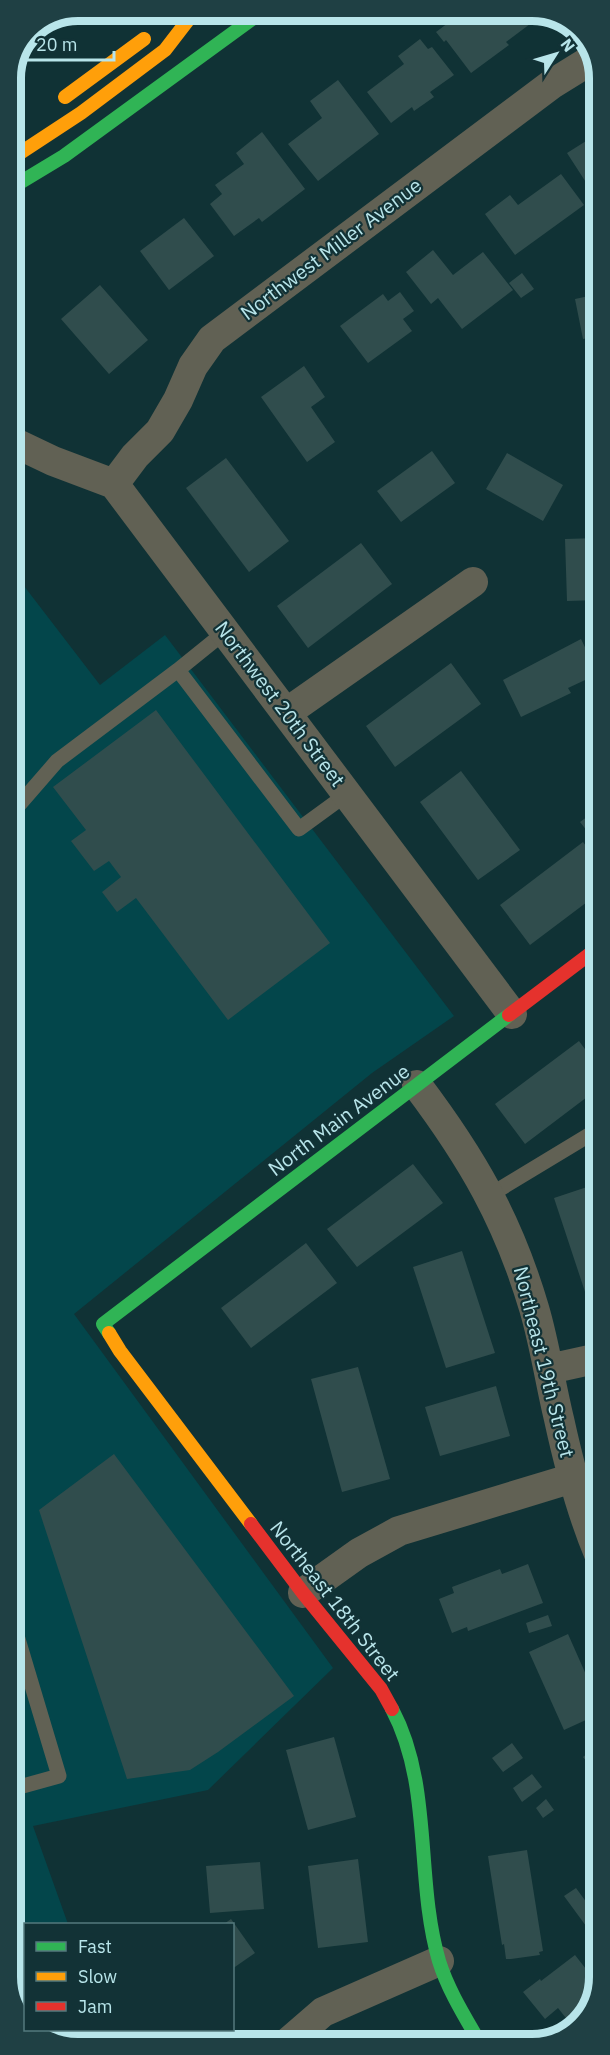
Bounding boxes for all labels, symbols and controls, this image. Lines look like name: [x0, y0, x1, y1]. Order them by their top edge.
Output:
scale bar: [27, 24, 114, 62]
north arrow: [526, 24, 586, 84]
text: 20 m: [36, 33, 78, 56]
text: N: [557, 34, 579, 56]
street label: Northwest Miller Avenue: [235, 171, 427, 326]
street label: Northwest 20th Street: [209, 615, 352, 792]
street label: North Main Avenue: [262, 1057, 415, 1182]
street label: Northeast 19th Street: [508, 1263, 581, 1460]
street label: Northeast 18th Street: [264, 1515, 406, 1686]
legend: [24, 1923, 234, 2031]
text: Fast: [78, 1935, 112, 1958]
text: Slow: [78, 1965, 117, 1988]
text: Jam: [78, 1995, 113, 2018]

